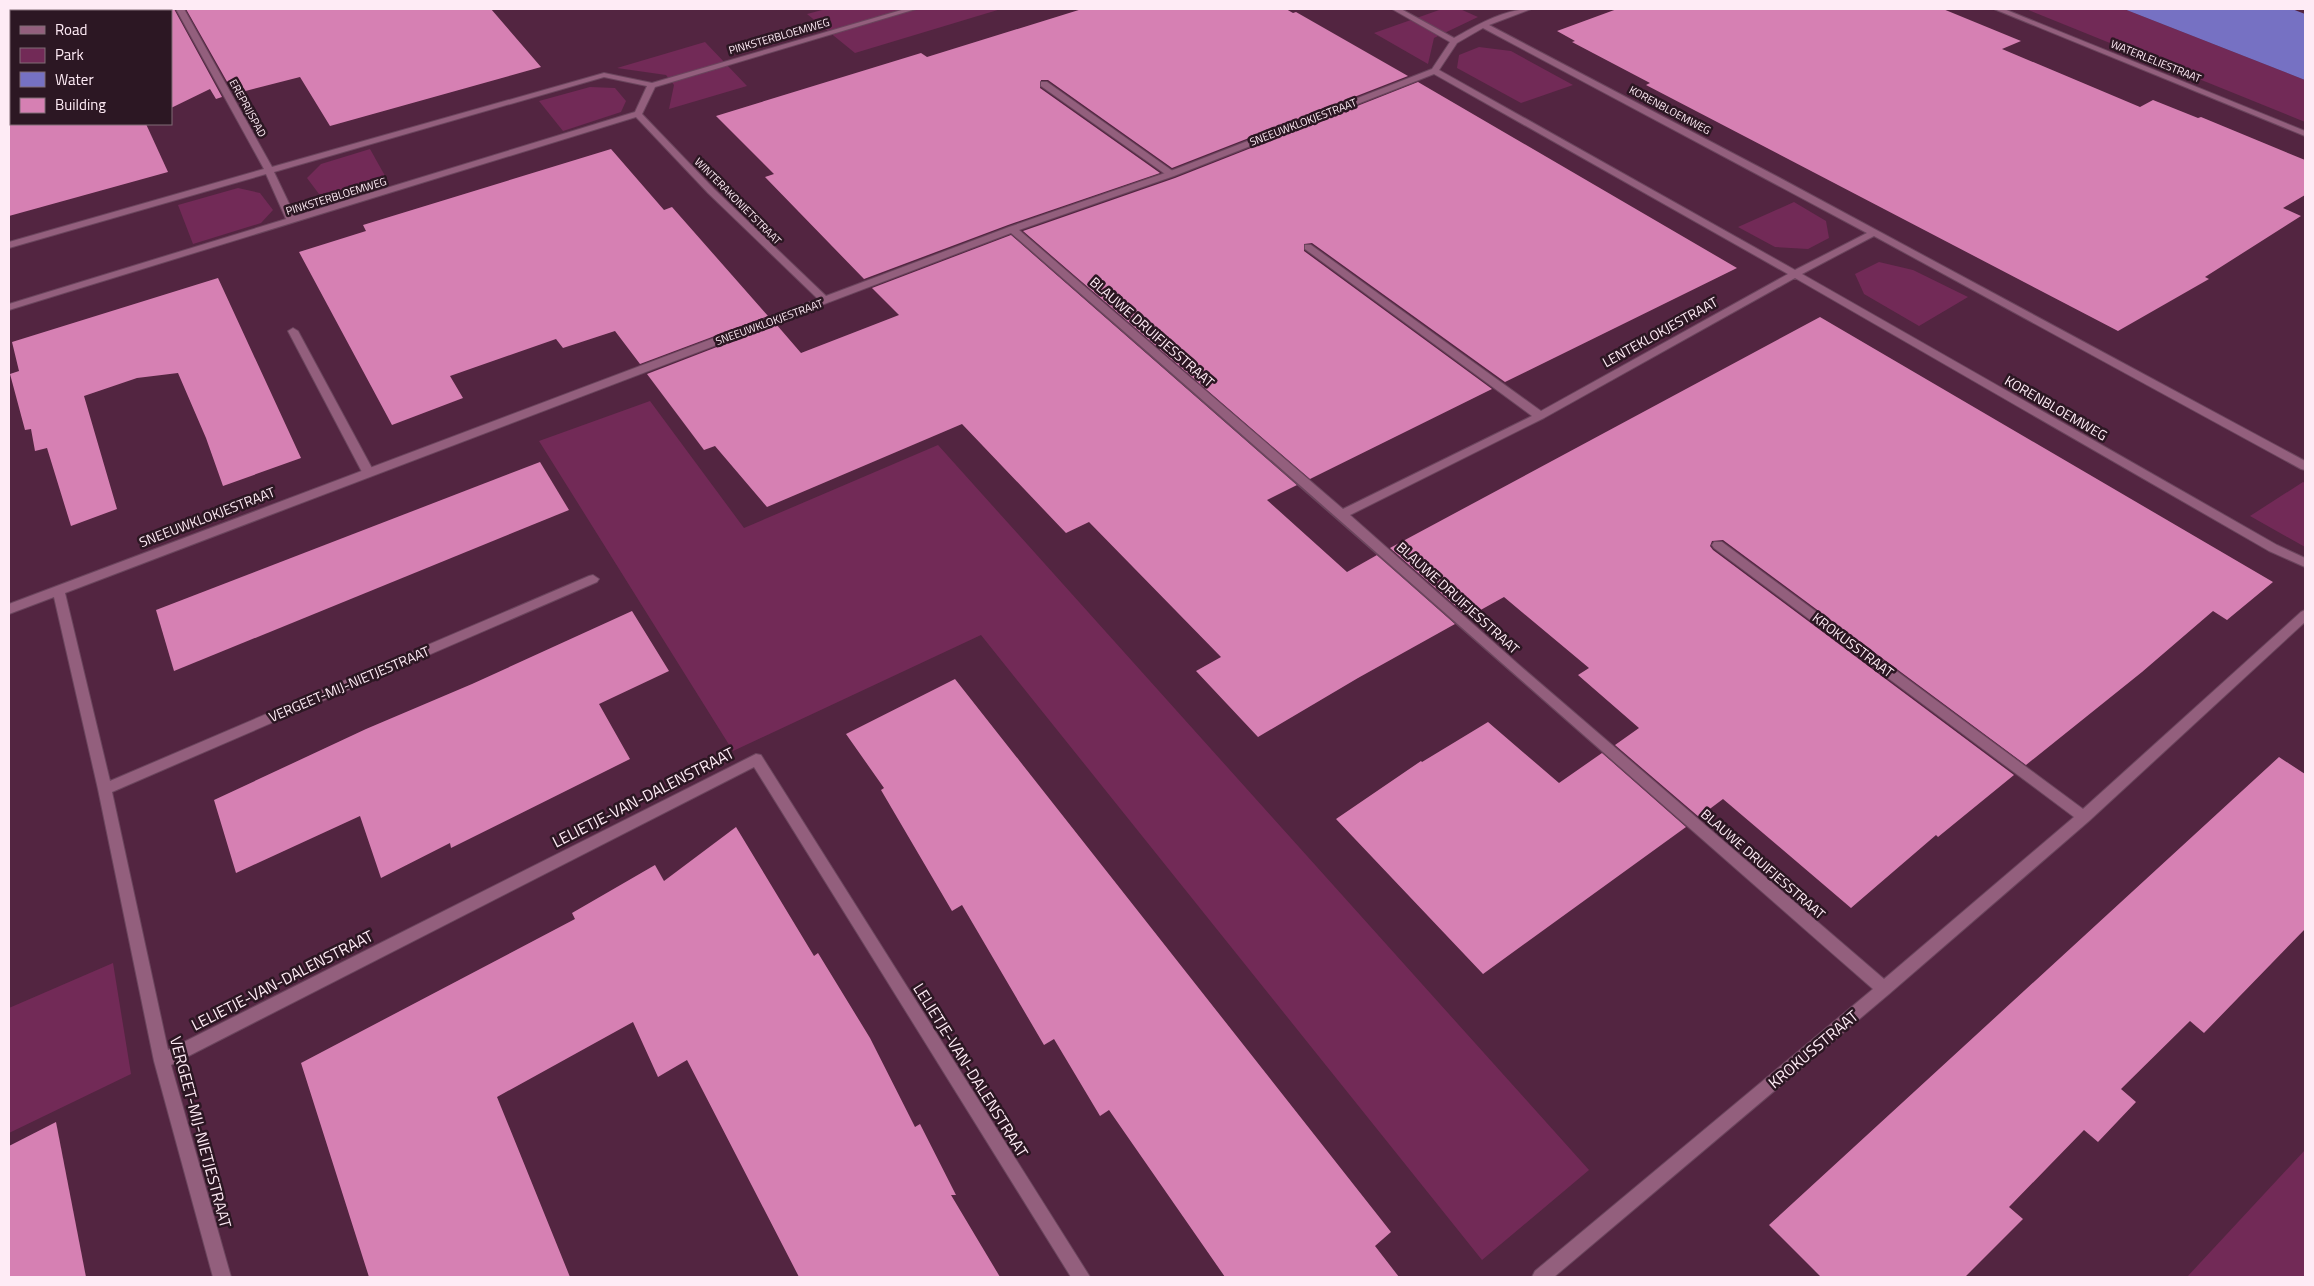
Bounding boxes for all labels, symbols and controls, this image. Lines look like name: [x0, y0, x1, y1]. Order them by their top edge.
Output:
legend: [10, 10, 172, 125]
street label: PINKSTERBLOEMWEG: [727, 14, 832, 58]
text: Road: [55, 18, 87, 41]
street label: WATERLELIESTRAAT: [2108, 36, 2204, 87]
text: Park: [55, 43, 84, 66]
text: Water: [55, 68, 94, 91]
street label: EREPRIJSPAD: [226, 76, 270, 140]
street label: KORENBLOEMWEG: [1626, 82, 1714, 138]
text: Building: [55, 93, 106, 116]
street label: SNEEUWKLOKJESTRAAT: [1247, 94, 1359, 150]
street label: WINTERAKONIETSTRAAT: [691, 154, 785, 248]
street label: PINKSTERBLOEMWEG: [284, 173, 388, 219]
street label: BLAUWE DRUIFJESSTRAAT: [1085, 271, 1220, 392]
street label: LENTEKLOKJESTRAAT: [1598, 291, 1722, 372]
street label: SNEEUWKLOKJESTRAAT: [713, 295, 825, 349]
street label: KORENBLOEMWEG: [2001, 370, 2111, 445]
street label: SNEEUWKLOKJESTRAAT: [136, 481, 278, 552]
street label: BLAUWE DRUIFJESSTRAAT: [1392, 537, 1525, 659]
street label: KROKUSSTRAAT: [1808, 607, 1899, 683]
street label: VERGEET-MIJ-NIETJESTRAAT: [265, 640, 433, 727]
street label: LELIETJE-VAN-DALENSTRAAT: [548, 740, 739, 853]
street label: BLAUWE DRUIFJESSTRAAT: [1696, 803, 1831, 924]
street label: LELIETJE-VAN-DALENSTRAAT: [187, 923, 378, 1036]
street label: LELIETJE-VAN-DALENSTRAAT: [907, 978, 1035, 1162]
street label: KROKUSSTRAAT: [1763, 1004, 1864, 1094]
street label: VERGEET-MIJ-NIETJESTRAAT: [164, 1033, 238, 1231]

